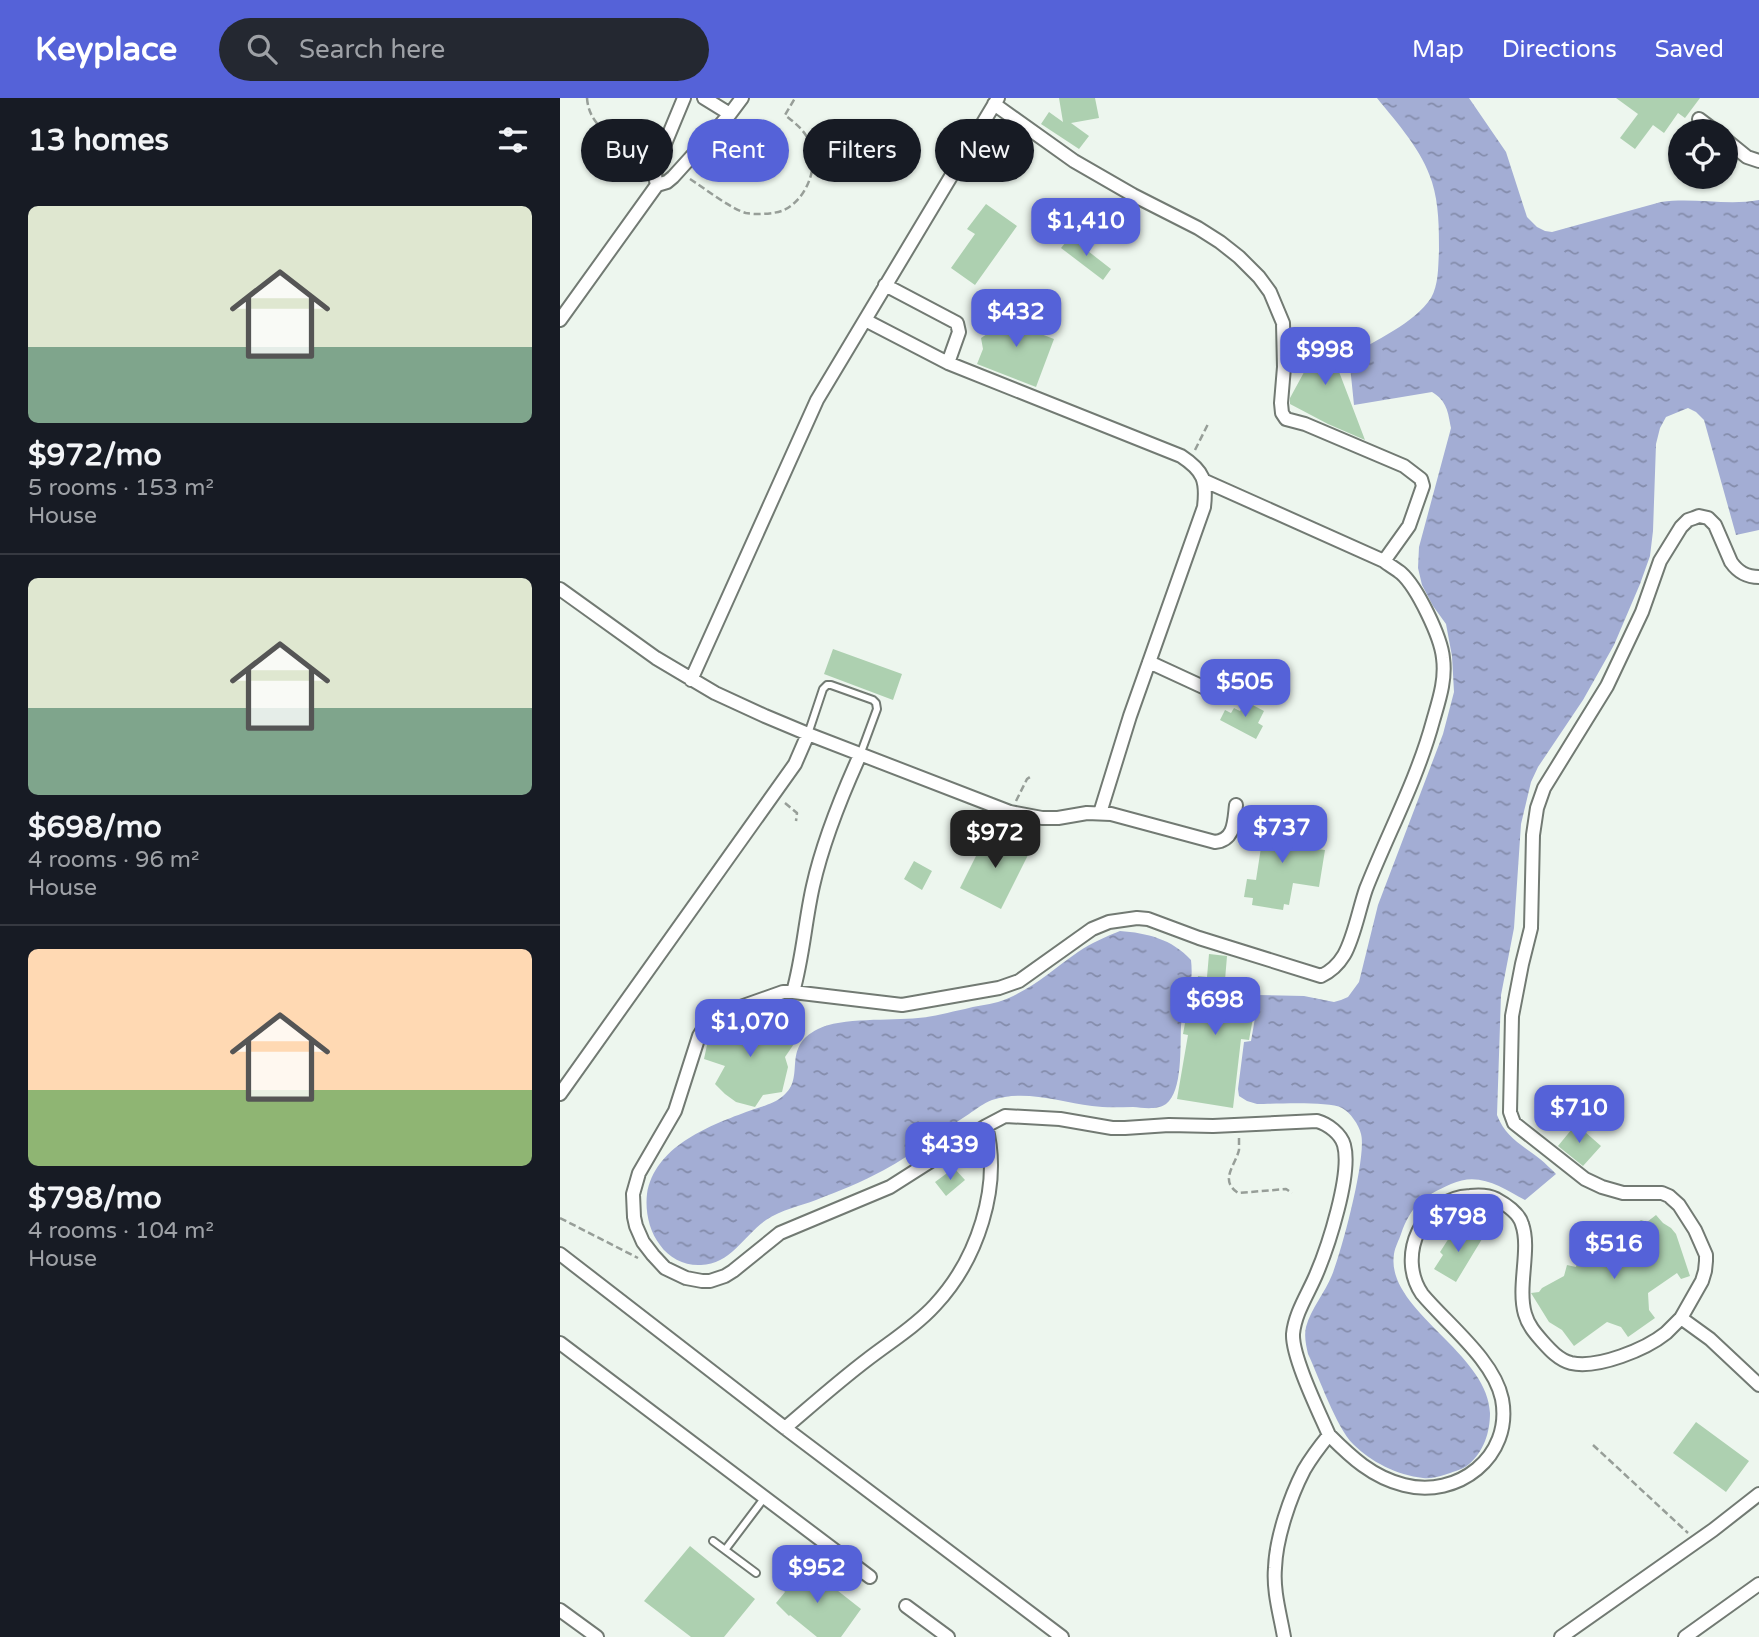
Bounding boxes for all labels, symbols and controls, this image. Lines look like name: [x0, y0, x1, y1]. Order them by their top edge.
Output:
search box: [219, 18, 709, 81]
text: Keyplace: [35, 30, 177, 69]
icon: search: [243, 30, 281, 68]
text: Search here: [299, 34, 445, 65]
text: Map: [1412, 35, 1464, 64]
text: Directions: [1502, 35, 1617, 64]
text: Saved: [1655, 35, 1724, 64]
chip: Buy: [581, 119, 673, 182]
chip: Rent: [687, 119, 789, 182]
chip: Filters: [803, 119, 921, 182]
chip: New: [935, 119, 1034, 182]
map controls: [1668, 119, 1738, 189]
button: locate: [1668, 119, 1738, 189]
icon: filters: [494, 121, 532, 159]
text: 13 homes: [28, 122, 169, 159]
pin: $1,410: [1029, 198, 1143, 258]
text: $1,410: [1047, 207, 1125, 235]
icon: home: [217, 251, 343, 377]
pin: $432: [975, 289, 1057, 349]
text: $432: [987, 298, 1045, 326]
pin: $998: [1284, 328, 1366, 387]
text: $998: [1296, 336, 1354, 364]
text: $972/mo: [28, 437, 162, 474]
text: 5 rooms · 153 m²: [28, 474, 214, 502]
text: House: [28, 502, 97, 530]
icon: home: [217, 623, 343, 749]
pin: $505: [1204, 660, 1286, 719]
text: $505: [1216, 668, 1274, 696]
pin: $737: [1241, 806, 1323, 865]
text: $698/mo: [28, 809, 162, 846]
pin: $972: [954, 810, 1036, 870]
text: $737: [1253, 814, 1311, 842]
text: $972: [966, 819, 1024, 847]
text: 4 rooms · 96 m²: [28, 846, 199, 874]
text: House: [28, 874, 97, 902]
pin: $698: [1174, 978, 1256, 1037]
text: $698: [1186, 986, 1244, 1014]
icon: home: [217, 994, 343, 1120]
pin: $1,070: [693, 1000, 807, 1059]
text: $1,070: [711, 1008, 789, 1036]
pin: $710: [1538, 1086, 1620, 1145]
text: $710: [1550, 1094, 1608, 1122]
pin: $439: [909, 1122, 991, 1182]
text: $439: [921, 1131, 979, 1159]
text: $798/mo: [28, 1180, 162, 1217]
pin: $798: [1417, 1194, 1499, 1254]
text: $798: [1429, 1203, 1487, 1231]
text: 4 rooms · 104 m²: [28, 1217, 214, 1245]
pin: $516: [1573, 1222, 1655, 1281]
text: $516: [1585, 1230, 1643, 1258]
text: House: [28, 1245, 97, 1273]
pin: $952: [776, 1546, 858, 1605]
text: $952: [788, 1554, 846, 1582]

